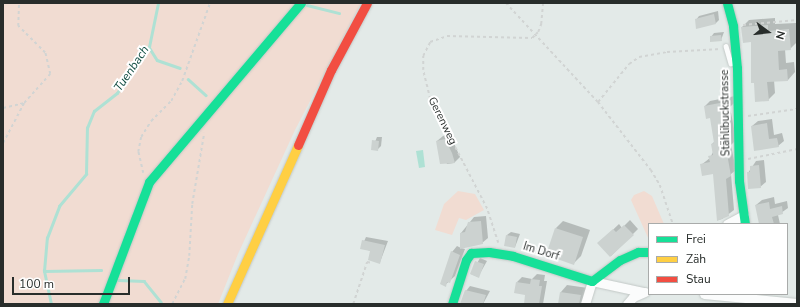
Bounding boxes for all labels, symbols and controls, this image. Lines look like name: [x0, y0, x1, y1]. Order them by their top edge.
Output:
north arrow: [748, 12, 788, 52]
text: N: [772, 29, 788, 41]
water label: Tuenbach: [111, 43, 153, 95]
street label: Stählibuckstrasse: [719, 69, 733, 157]
street label: Gerenweg: [425, 95, 459, 147]
legend: [648, 223, 788, 295]
text: Frei: [686, 231, 706, 247]
street label: Im Dorf: [521, 240, 561, 264]
text: Zäh: [686, 251, 706, 267]
scale bar: [14, 269, 132, 295]
text: Stau: [686, 271, 711, 287]
text: 100 m: [19, 276, 54, 292]

